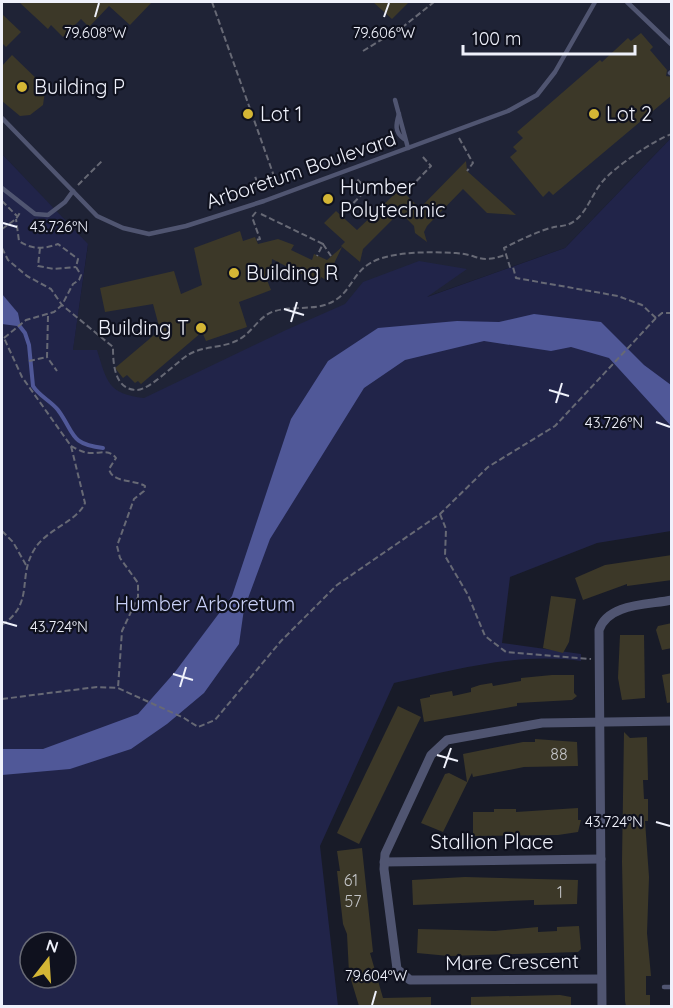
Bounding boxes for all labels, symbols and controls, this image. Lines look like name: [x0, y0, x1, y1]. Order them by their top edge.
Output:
scale bar: [463, 18, 636, 56]
text: 79.608°W: [64, 23, 127, 42]
text: 79.606°W: [353, 23, 416, 42]
text: 100 m: [472, 27, 521, 50]
place label: Building P: [34, 74, 125, 99]
marker: Building P: [15, 80, 29, 94]
place label: Lot 1: [260, 101, 302, 126]
place label: Lot 2: [606, 101, 652, 126]
marker: Lot 1: [241, 107, 255, 121]
marker: Lot 2: [587, 107, 601, 121]
street label: Arboretum Boulevard: [203, 125, 399, 214]
place label: Humber Polytechnic: [340, 174, 445, 222]
marker: Humber Polytechnic: [321, 192, 335, 206]
text: 43.726°N: [30, 217, 88, 236]
place label: Building R: [246, 260, 338, 285]
marker: Building R: [227, 266, 241, 280]
place label: Building T: [98, 315, 189, 340]
marker: Building T: [194, 321, 208, 335]
text: 43.726°N: [585, 413, 643, 432]
park label: Humber Arboretum: [115, 591, 295, 616]
text: 43.724°N: [30, 617, 88, 636]
house number: 88: [550, 744, 568, 764]
text: 43.724°N: [585, 812, 643, 831]
street label: Stallion Place: [430, 829, 554, 854]
house number: 61: [344, 870, 358, 890]
house number: 1: [557, 882, 563, 902]
house number: 57: [345, 891, 361, 911]
north arrow: [18, 930, 78, 990]
text: N: [44, 934, 61, 957]
street label: Mare Crescent: [445, 948, 579, 975]
text: 79.604°W: [345, 966, 408, 985]

